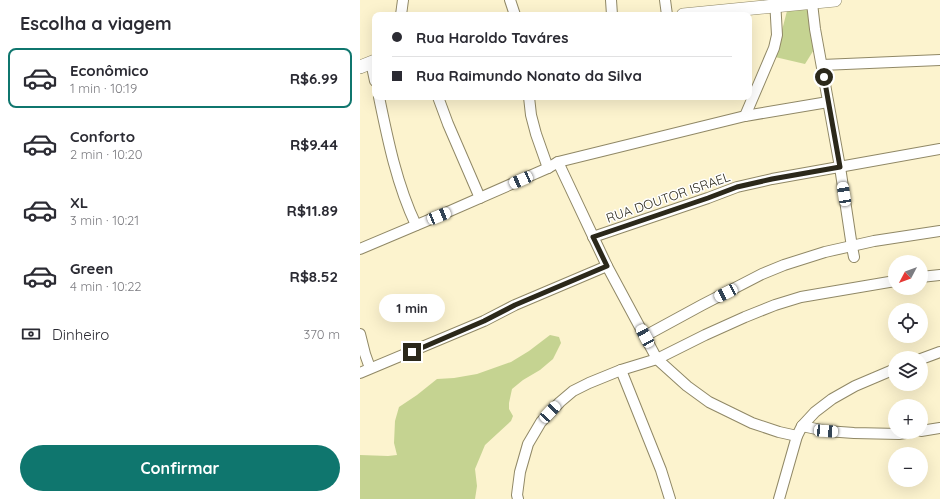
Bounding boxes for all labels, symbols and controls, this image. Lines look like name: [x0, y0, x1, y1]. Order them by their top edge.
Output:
text: Escolha a viagem: [20, 12, 172, 35]
text: Rua Haroldo Taváres: [416, 28, 568, 47]
icon: car: [22, 60, 58, 96]
text: Econômico: [70, 61, 149, 80]
text: Rua Raimundo Nonato da Silva: [416, 66, 642, 85]
route start: [815, 68, 833, 86]
text: R$6.99: [290, 69, 338, 88]
text: 1 min · 10:19: [70, 80, 137, 96]
icon: car: [22, 126, 58, 162]
text: Conforto: [70, 127, 135, 146]
text: R$9.44: [290, 135, 338, 154]
text: 2 min · 10:20: [70, 146, 142, 162]
street label: RUA DOUTOR ISRAEL: [604, 168, 732, 226]
car: [508, 170, 534, 190]
car: [836, 181, 852, 207]
icon: car: [22, 192, 58, 228]
text: XL: [70, 193, 88, 212]
text: R$11.89: [287, 201, 338, 220]
car: [426, 206, 452, 226]
text: 3 min · 10:21: [70, 212, 139, 228]
north arrow: [888, 255, 928, 295]
map controls: [888, 255, 928, 487]
icon: car: [22, 258, 58, 294]
text: Green: [70, 259, 113, 278]
text: R$8.52: [290, 267, 338, 286]
text: 4 min · 10:22: [70, 278, 142, 294]
car: [713, 282, 739, 304]
callout: 1 min: [379, 294, 445, 322]
text: 1 min: [396, 300, 428, 316]
button: locate: [888, 303, 928, 343]
icon: cash: [20, 323, 42, 345]
car: [634, 323, 656, 349]
text: Dinheiro: [52, 325, 109, 344]
text: 370 m: [303, 326, 340, 342]
route end: [403, 343, 421, 361]
button: layers: [888, 351, 928, 391]
car: [537, 399, 563, 425]
button: +: [888, 399, 928, 439]
car: [814, 424, 838, 438]
button: Confirmar: [20, 445, 340, 491]
button: −: [888, 447, 928, 487]

